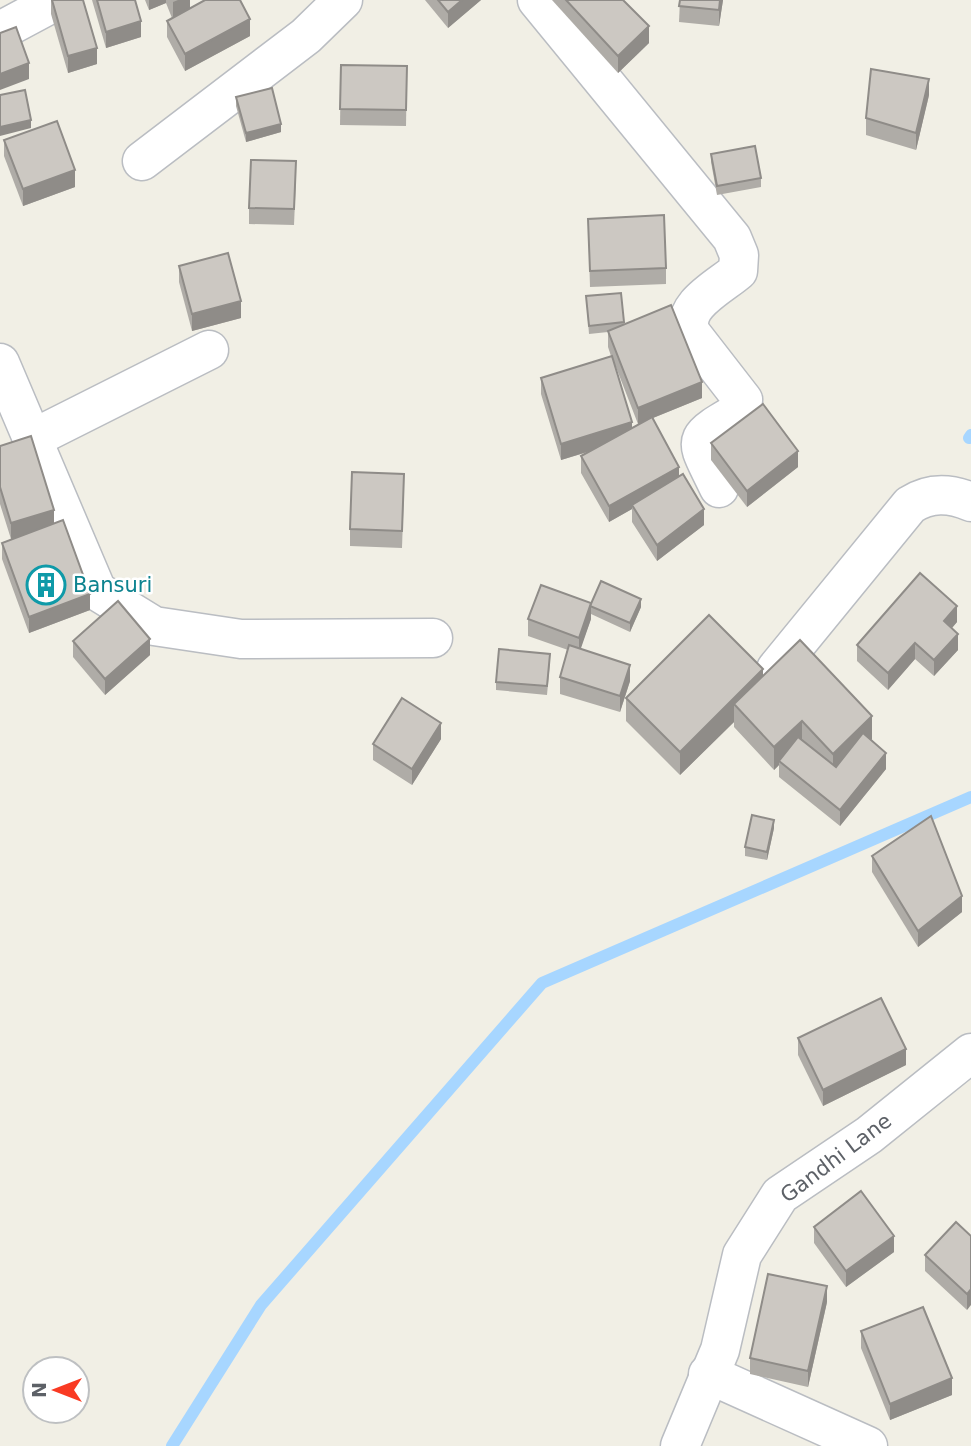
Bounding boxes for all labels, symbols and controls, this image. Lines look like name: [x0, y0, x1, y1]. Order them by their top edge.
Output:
building icon: Bansuri: [25, 564, 67, 606]
place label: Bansuri: [73, 573, 152, 597]
street label: Gandhi Lane: [776, 1109, 896, 1207]
north arrow: [21, 1355, 91, 1425]
text: N: [28, 1382, 50, 1398]

